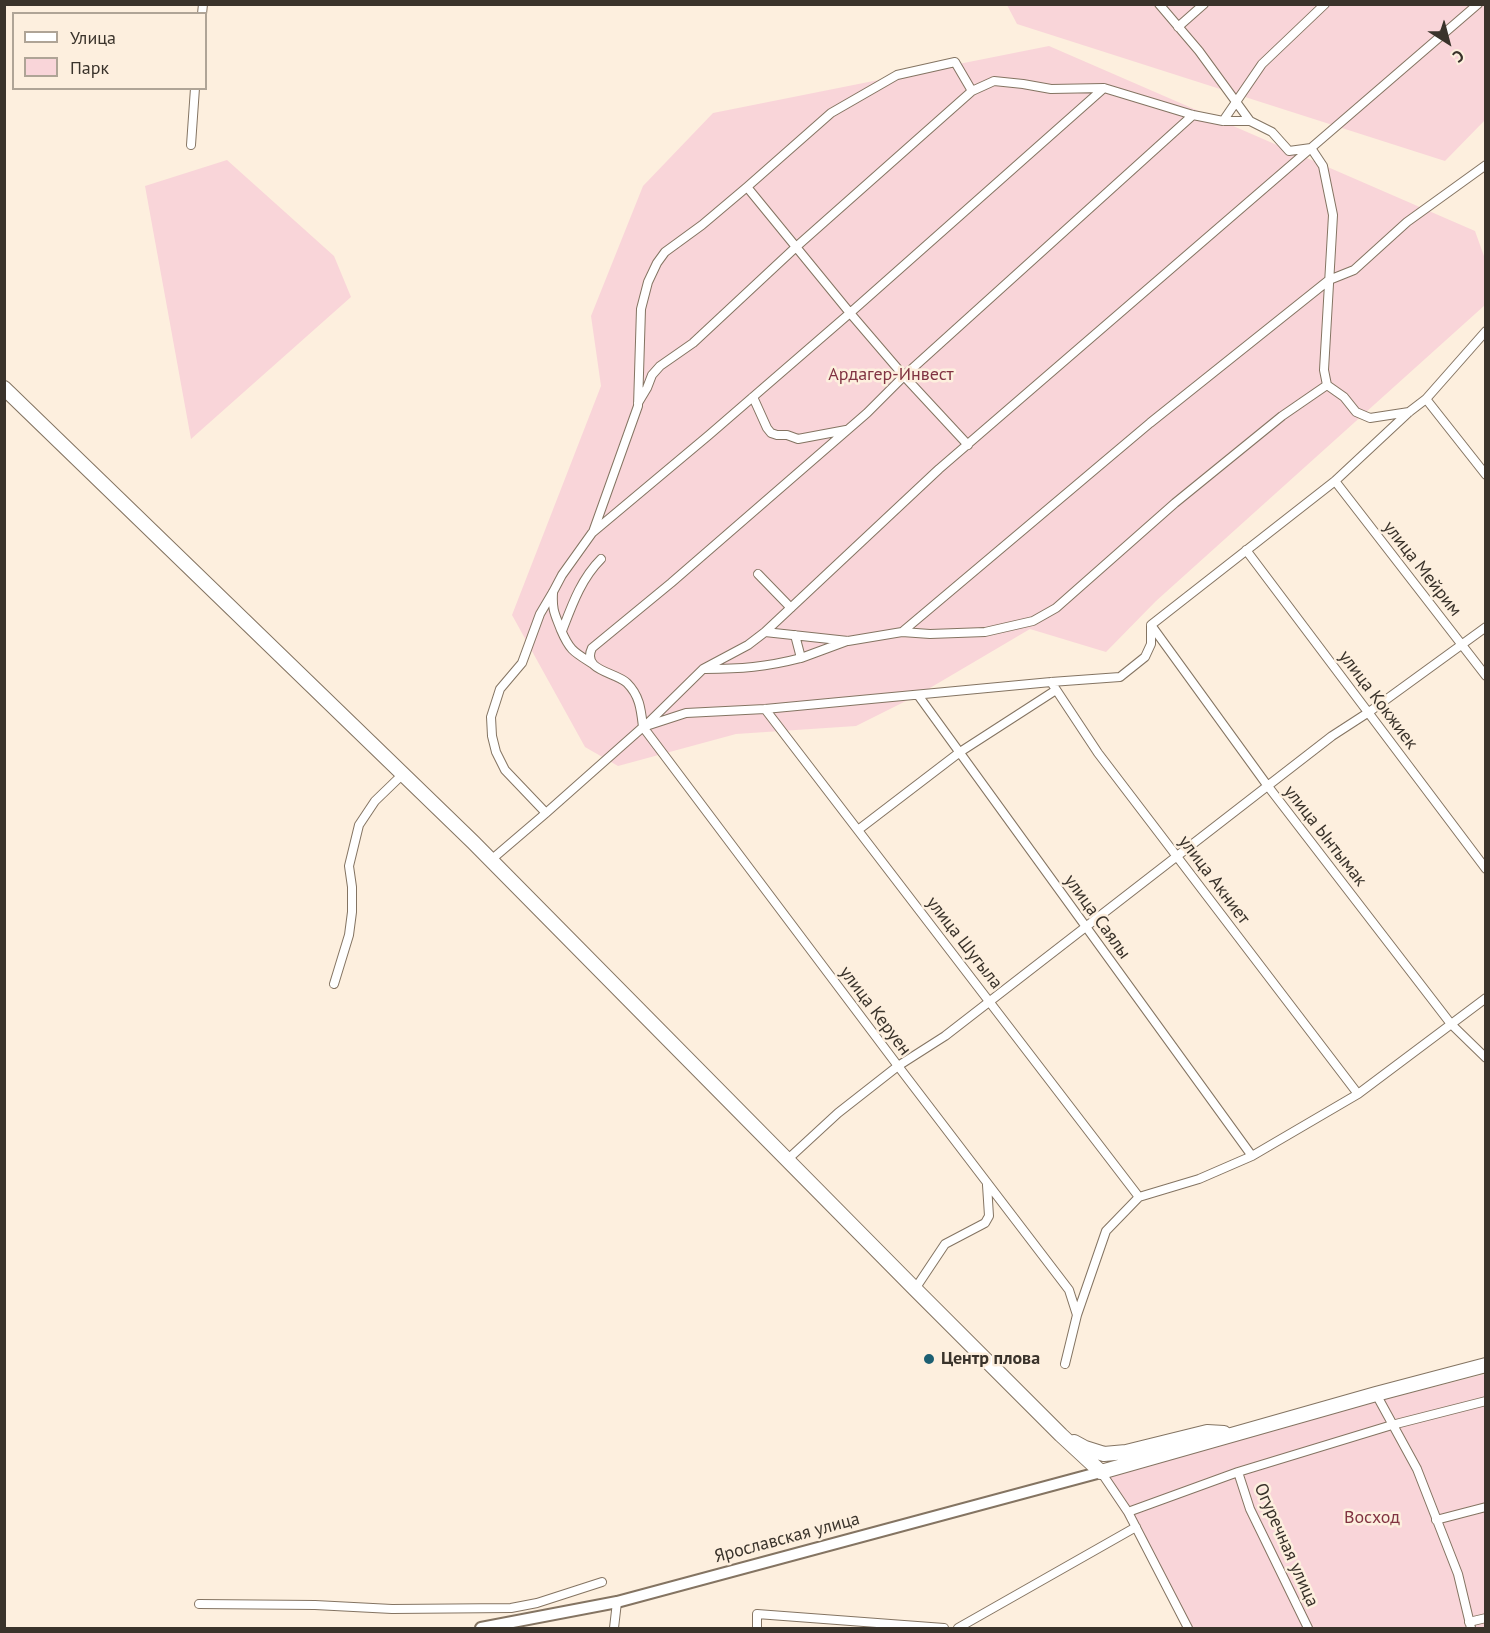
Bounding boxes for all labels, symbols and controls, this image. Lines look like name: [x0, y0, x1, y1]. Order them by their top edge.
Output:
legend: [12, 12, 207, 90]
north arrow: [1418, 12, 1478, 72]
text: Улица: [70, 26, 116, 49]
text: С: [1449, 46, 1468, 67]
text: Парк: [70, 56, 109, 79]
park label: Ардагер-Инвест: [828, 364, 954, 386]
street label: улица Мейрим: [1378, 517, 1466, 621]
street label: улица Кокжиек: [1334, 646, 1422, 754]
street label: улица Ынтымак: [1279, 781, 1371, 891]
street label: улица Акниет: [1174, 831, 1254, 929]
street label: улица Саялы: [1059, 870, 1135, 964]
street label: улица Шугыла: [921, 893, 1007, 993]
street label: улица Керуен: [834, 962, 916, 1060]
place label: Центр плова: [941, 1348, 1040, 1370]
marker: Центр плова: [922, 1352, 936, 1366]
street label: Огуречная улица: [1249, 1480, 1323, 1610]
park label: Восход: [1344, 1507, 1400, 1529]
street label: Ярославская улица: [712, 1508, 862, 1568]

